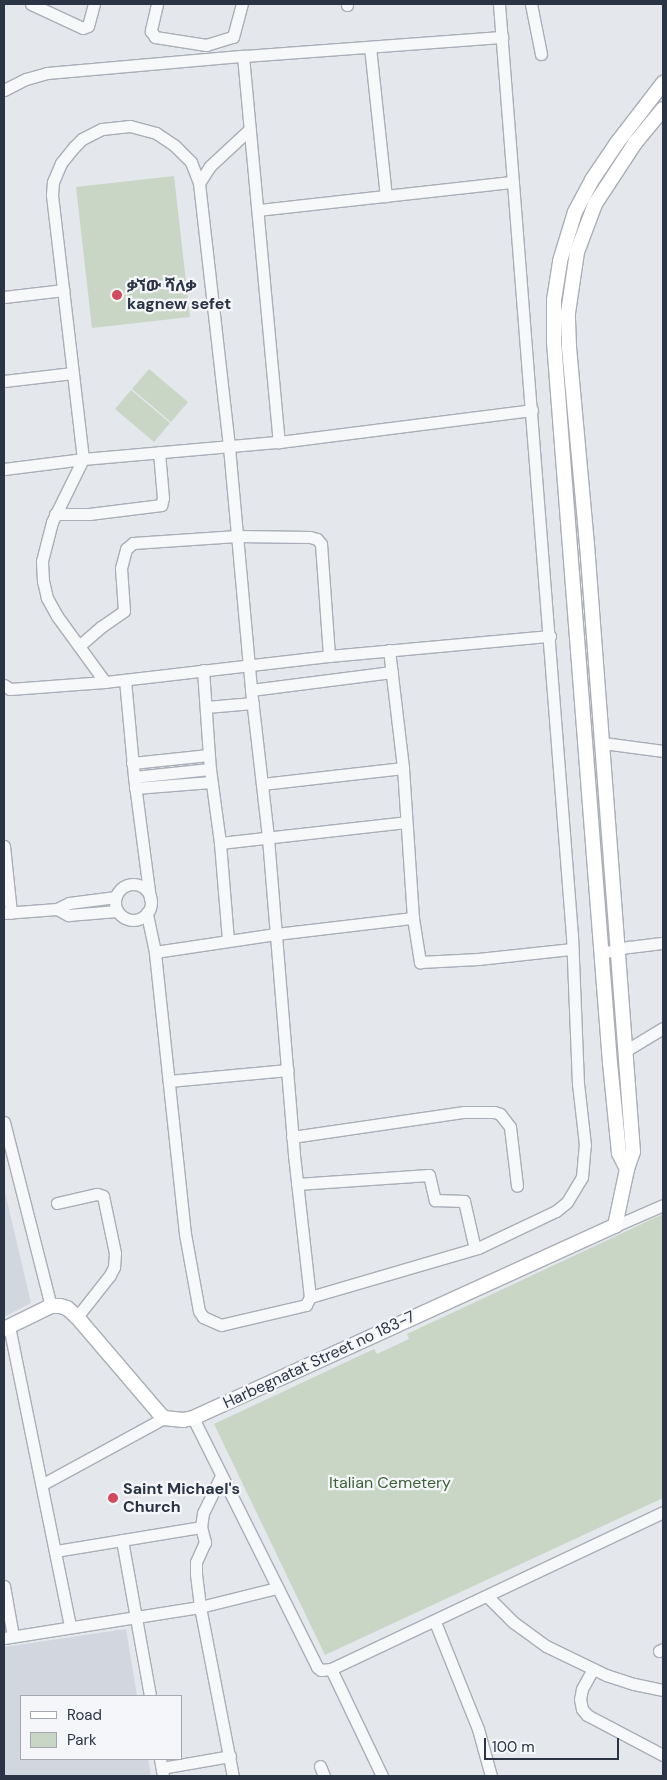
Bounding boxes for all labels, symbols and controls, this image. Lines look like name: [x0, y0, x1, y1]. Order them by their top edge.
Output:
place label: ቃኘው ሻለቃ kagnew sefet: [127, 276, 231, 314]
marker: ቃኘው ሻለቃ kagnew sefet: [111, 289, 123, 301]
street label: Harbegnatat Street no 183-7: [220, 1307, 418, 1413]
park label: Italian Cemetery: [329, 1473, 451, 1493]
place label: Saint Michael's Church: [123, 1479, 240, 1517]
marker: Saint Michael's Church: [107, 1492, 119, 1504]
legend: [20, 1695, 182, 1760]
text: Road: [67, 1705, 102, 1725]
scale bar: [487, 1728, 622, 1760]
text: Park: [67, 1730, 97, 1750]
text: 100 m: [492, 1737, 535, 1757]

